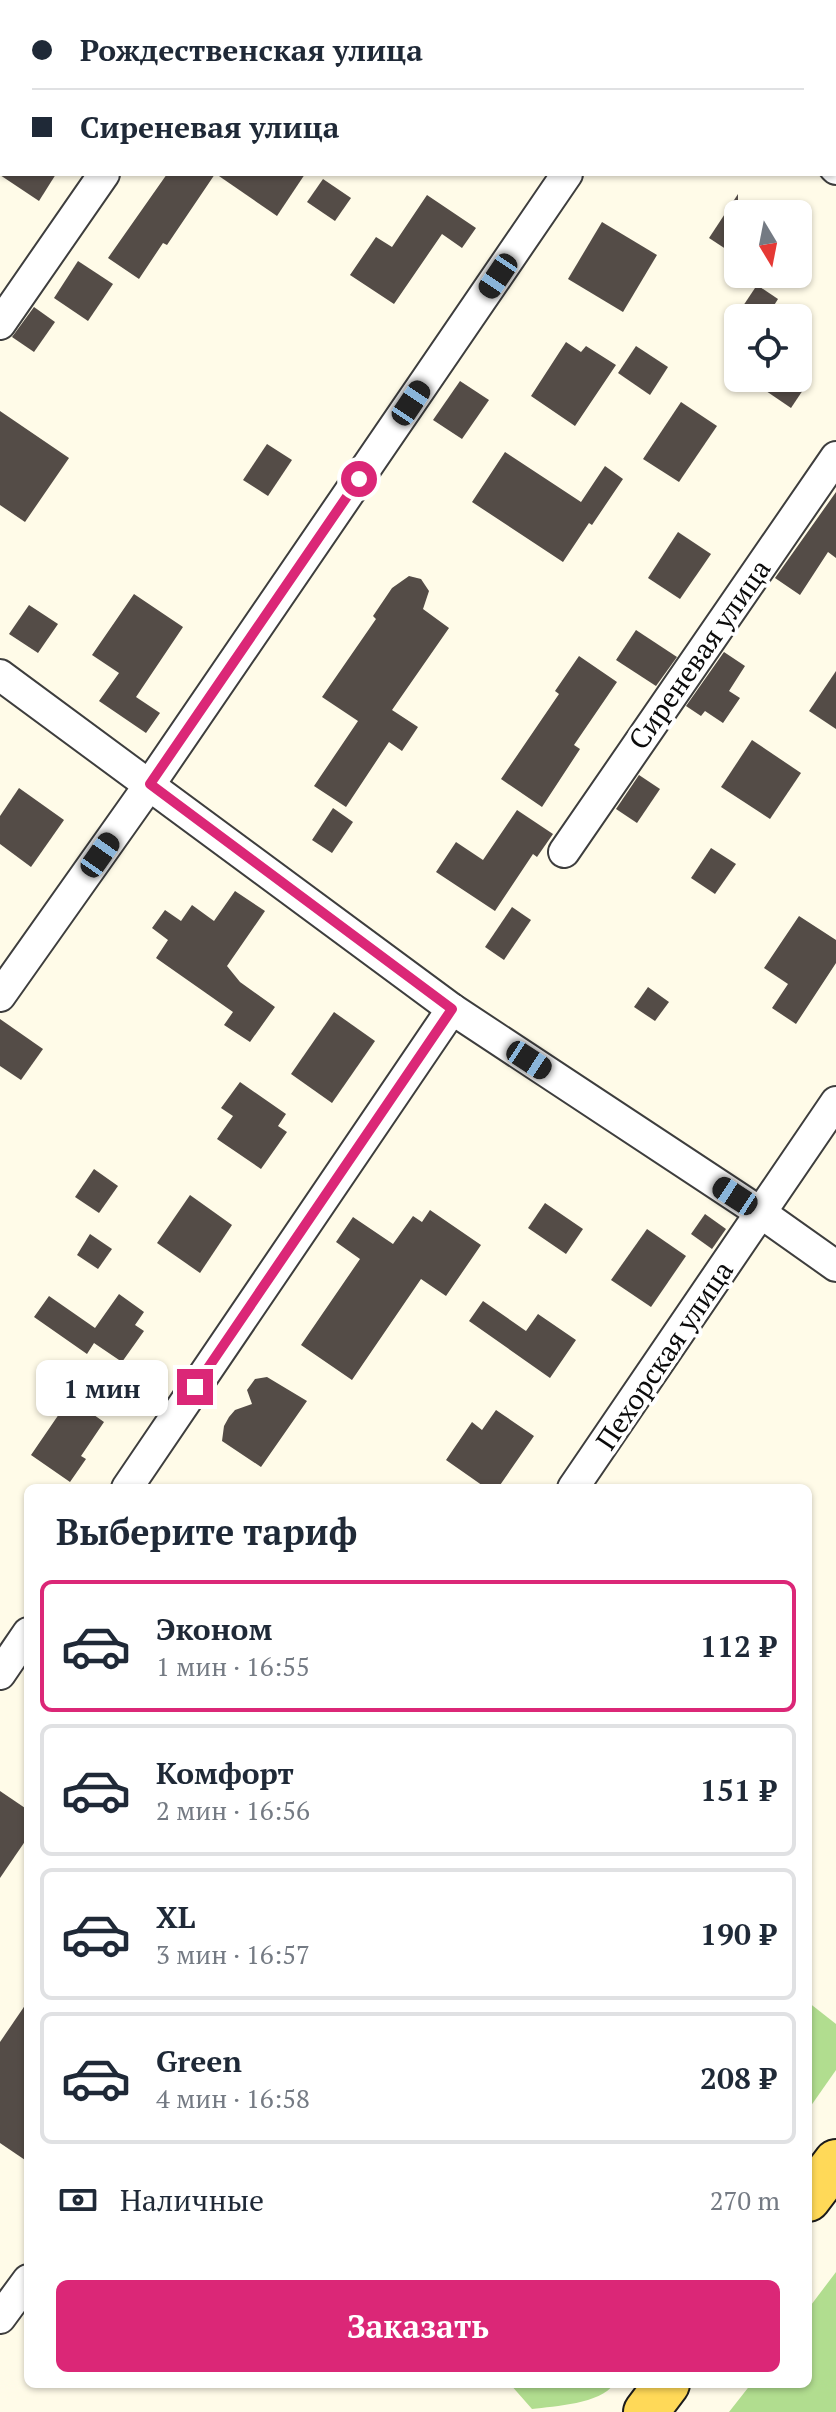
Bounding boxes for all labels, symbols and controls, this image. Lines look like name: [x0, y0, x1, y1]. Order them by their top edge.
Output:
text: Рождественская улица: [80, 30, 423, 70]
text: Сиреневая улица: [80, 107, 339, 147]
north arrow: [724, 200, 812, 288]
map controls: [724, 200, 812, 392]
car: [475, 249, 521, 303]
button: locate: [724, 304, 812, 392]
car: [388, 376, 434, 430]
route start: [341, 461, 377, 497]
street label: Сиреневая улица: [620, 552, 778, 756]
car: [76, 828, 124, 882]
car: [502, 1037, 556, 1083]
car: [708, 1173, 762, 1219]
street label: Пехорская улица: [587, 1253, 741, 1457]
callout: 1 мин: [35, 1359, 167, 1415]
route end: [177, 1369, 213, 1405]
text: 1 мин: [63, 1371, 141, 1405]
text: Выберите тариф: [56, 1508, 357, 1555]
text: Эконом: [156, 1609, 272, 1649]
icon: car: [60, 1610, 132, 1682]
text: 112 ₽: [700, 1626, 776, 1666]
text: 1 мин · 16:55: [156, 1649, 310, 1683]
text: Комфорт: [156, 1753, 294, 1793]
icon: car: [60, 1754, 132, 1826]
text: 151 ₽: [700, 1770, 776, 1810]
text: 2 мин · 16:56: [156, 1793, 310, 1827]
text: XL: [156, 1897, 195, 1937]
icon: car: [60, 1898, 132, 1970]
text: 190 ₽: [700, 1914, 776, 1954]
text: 3 мин · 16:57: [156, 1937, 310, 1971]
text: Green: [156, 2041, 242, 2081]
icon: car: [60, 2042, 132, 2114]
text: 208 ₽: [700, 2058, 776, 2098]
text: 4 мин · 16:58: [156, 2081, 310, 2115]
icon: cash: [56, 2178, 100, 2222]
text: Наличные: [120, 2180, 264, 2220]
text: 270 m: [710, 2183, 780, 2217]
button: Заказать: [56, 2280, 780, 2372]

